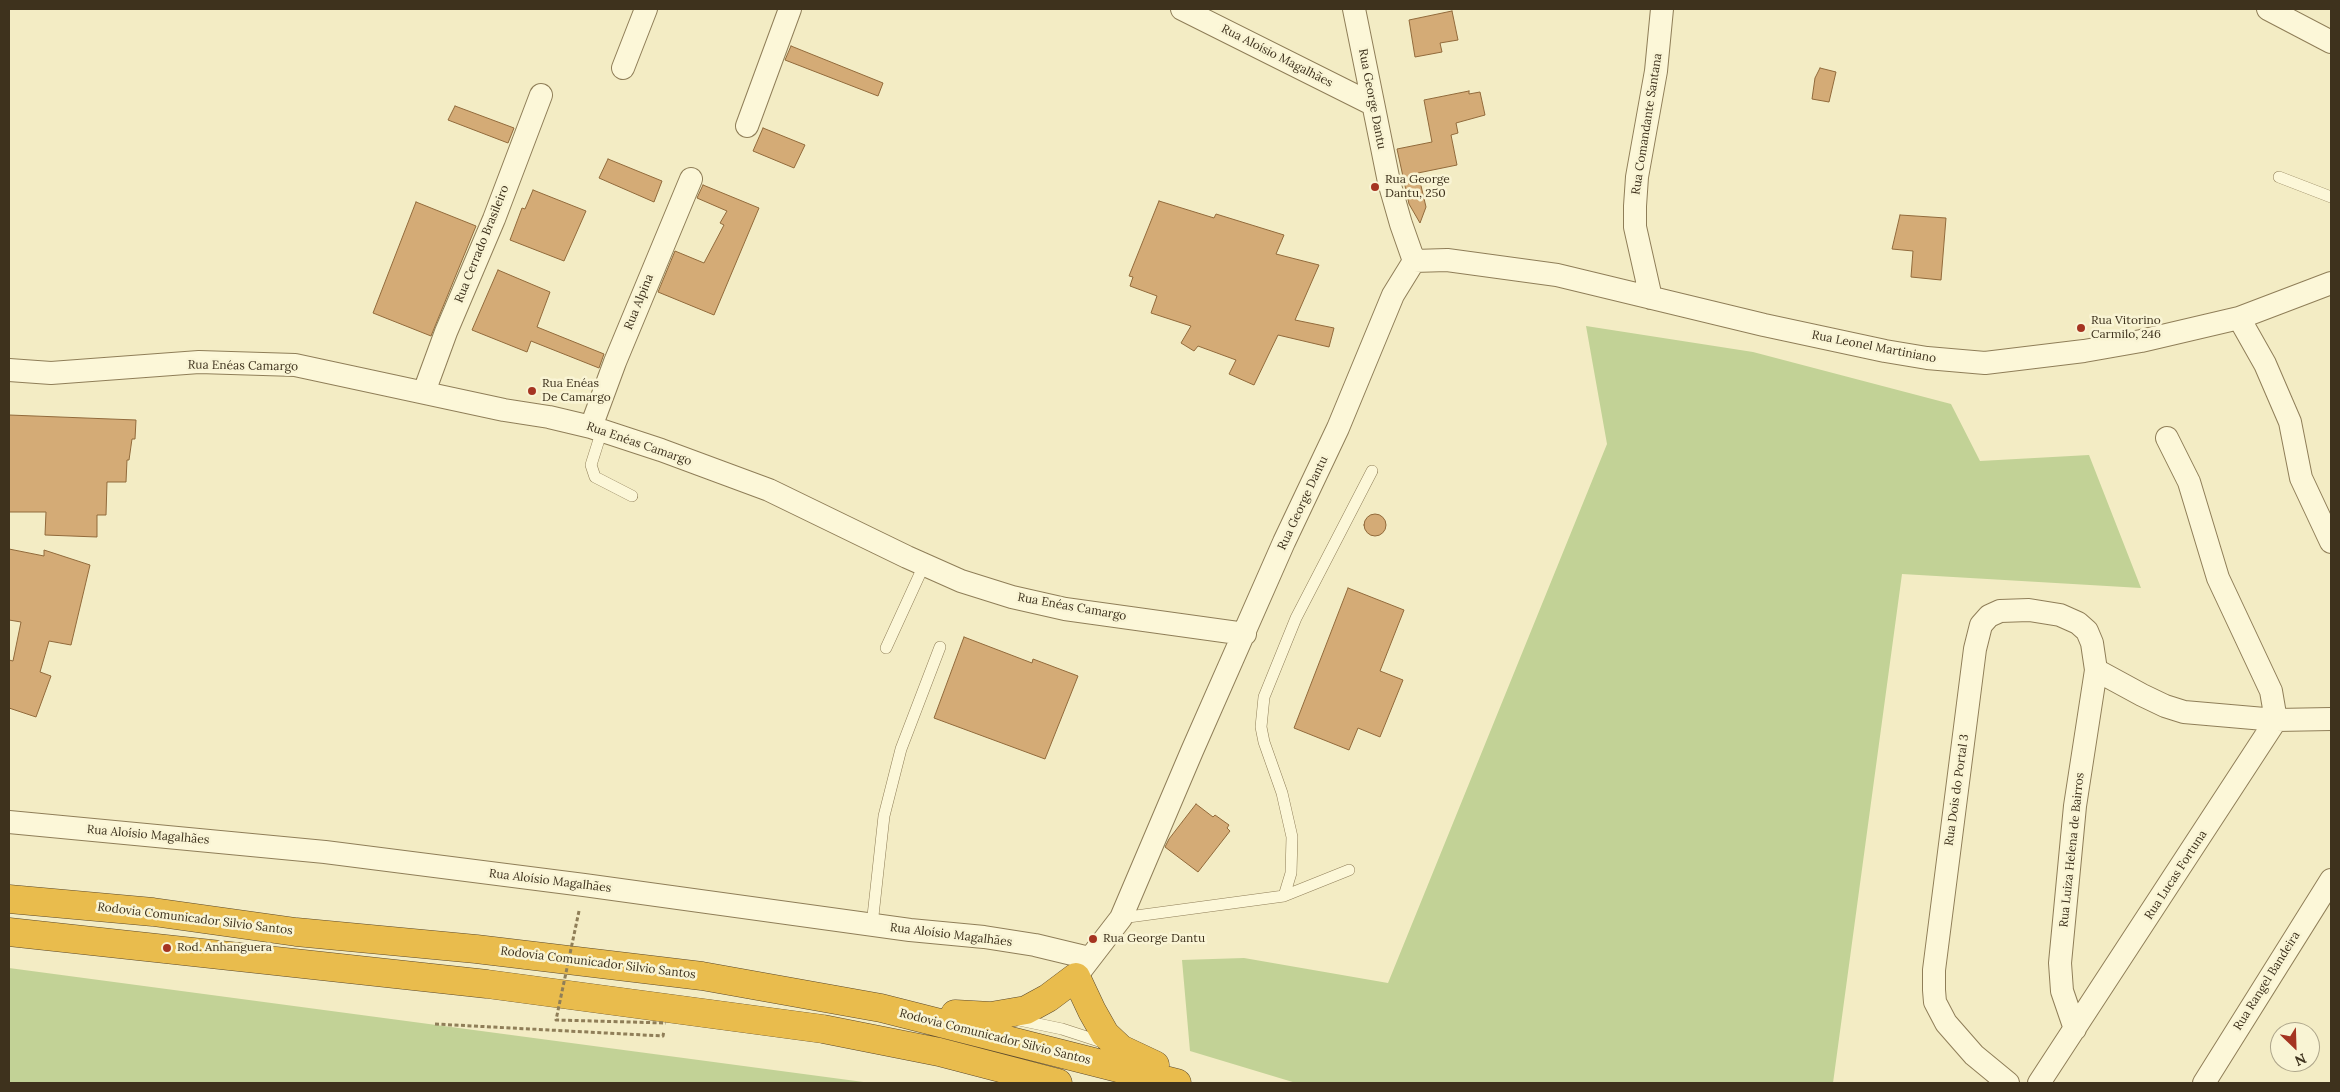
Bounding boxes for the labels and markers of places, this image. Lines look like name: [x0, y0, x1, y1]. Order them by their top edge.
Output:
place label: Rua George Dantu, 250: [1385, 173, 1450, 201]
marker: Rua George Dantu, 250: [1369, 181, 1381, 193]
place label: Rua Vitorino Carmilo, 246: [2091, 314, 2161, 342]
marker: Rua Vitorino Carmilo, 246: [2075, 322, 2087, 334]
place label: Rua Enéas De Camargo: [542, 377, 611, 405]
marker: Rua Enéas De Camargo: [526, 385, 538, 397]
place label: Rua George Dantu: [1103, 932, 1205, 946]
marker: Rua George Dantu: [1087, 933, 1099, 945]
place label: Rod. Anhanguera: [177, 941, 272, 955]
marker: Rod. Anhanguera: [161, 942, 173, 954]

